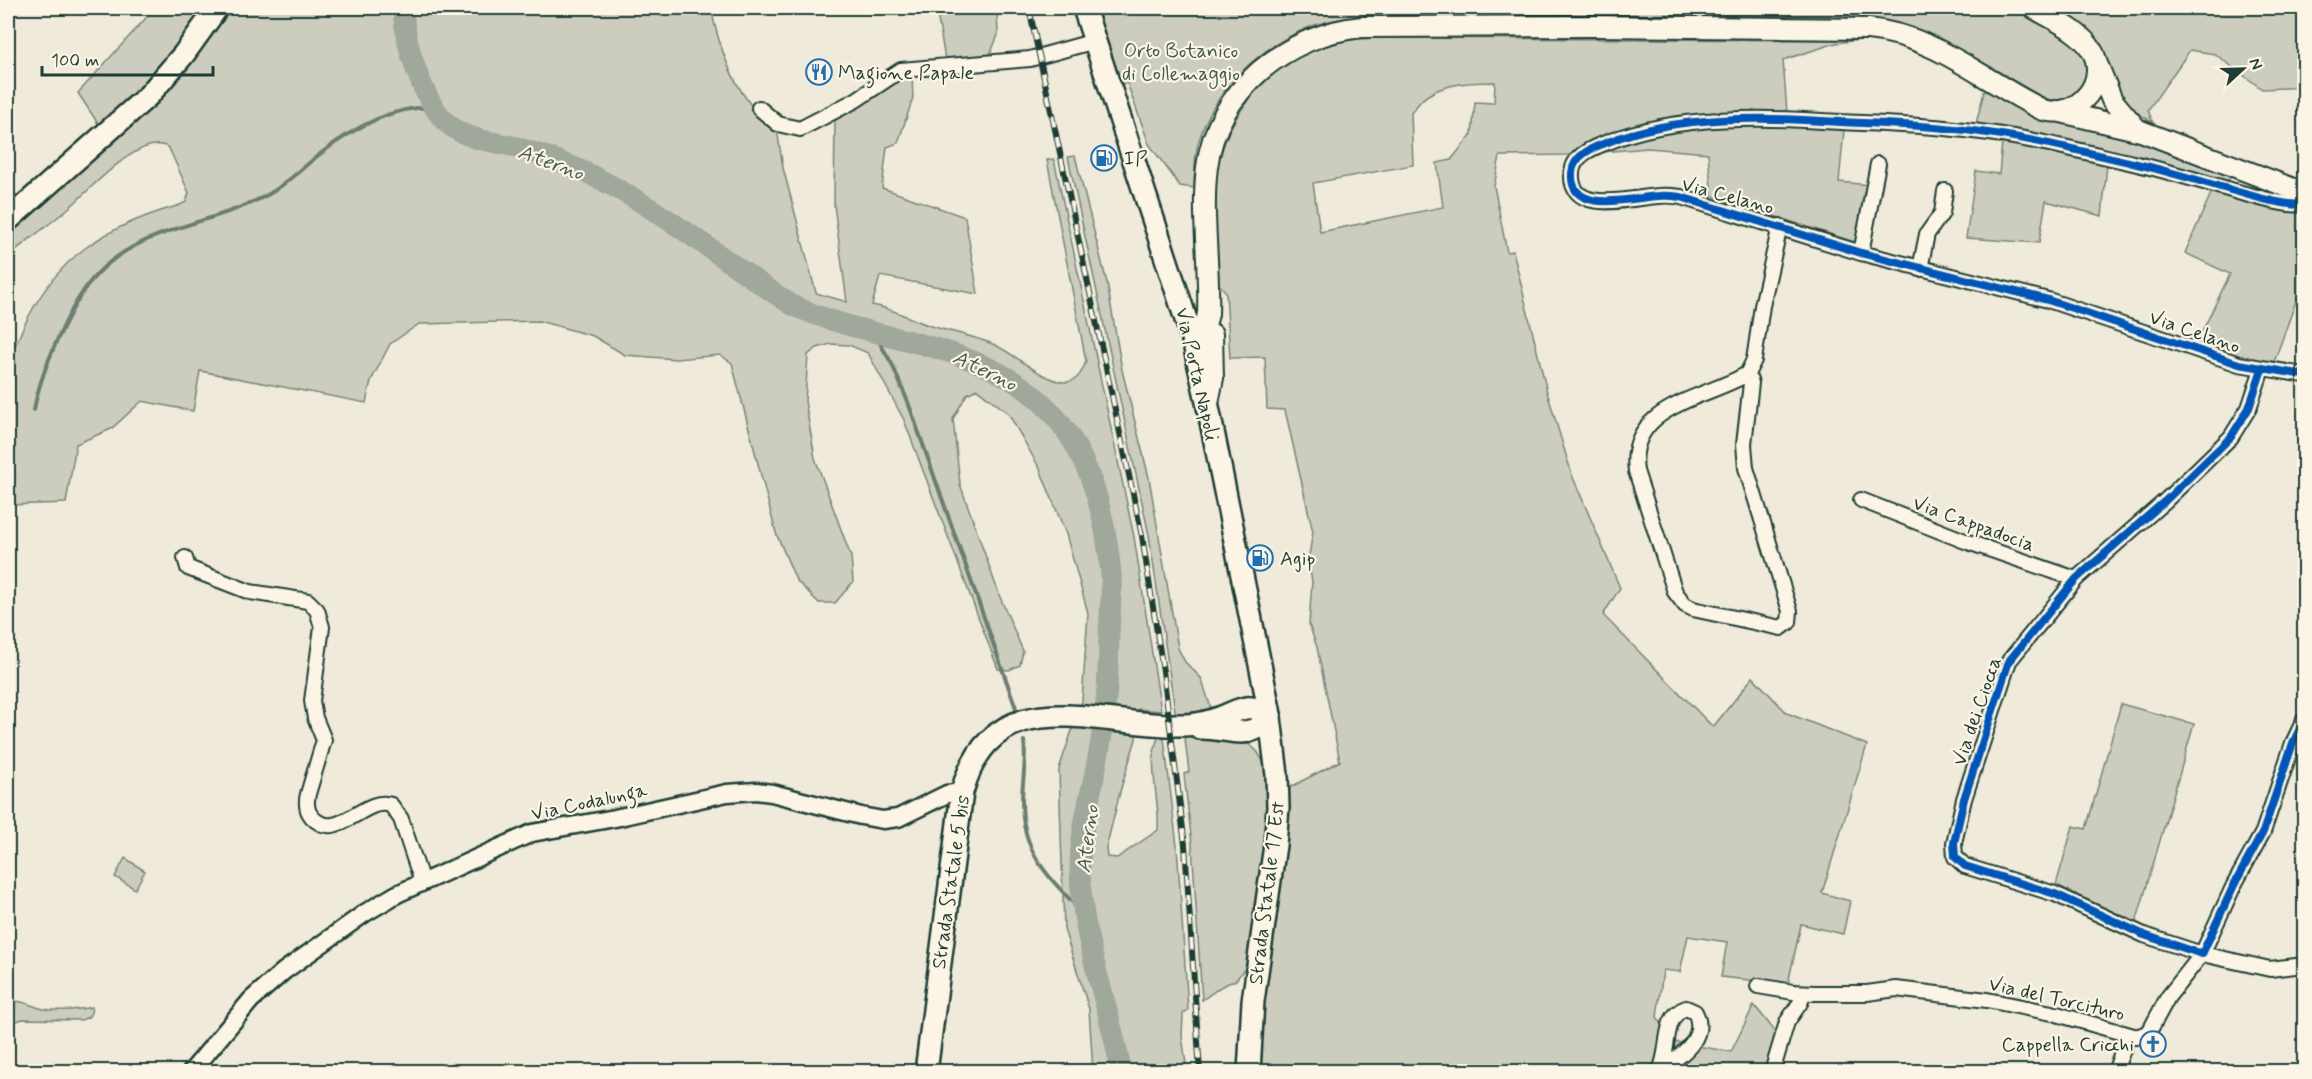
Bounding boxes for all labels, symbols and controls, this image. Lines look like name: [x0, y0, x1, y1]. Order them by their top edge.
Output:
park label: Orto Botanico di Collemaggio: [1122, 38, 1240, 89]
scale bar: [42, 39, 213, 77]
north arrow: [2213, 39, 2273, 99]
text: 100 m: [51, 49, 99, 73]
text: N: [2244, 55, 2267, 73]
restaurant icon: Magione Papale: [804, 57, 834, 87]
place label: Magione Papale: [838, 60, 974, 89]
water label: Aterno: [514, 138, 588, 188]
fuel station icon: IP: [1089, 143, 1119, 173]
place label: IP: [1124, 146, 1147, 173]
street label: Via Celano: [1678, 171, 1777, 222]
street label: Via Celano: [2145, 304, 2244, 361]
street label: Via Porta Napoli: [1168, 305, 1225, 444]
water label: Aterno: [948, 343, 1022, 399]
street label: Via Cappadocia: [1909, 490, 2038, 559]
fuel station icon: Agip: [1245, 543, 1275, 573]
place label: Agip: [1280, 546, 1315, 573]
street label: Via dei Ciocca: [1946, 653, 2009, 770]
street label: Via Codalunga: [529, 777, 651, 830]
street label: Strada Statale 5 bis: [926, 794, 977, 971]
street label: Strada Statale 17 Est: [1243, 800, 1292, 986]
water label: Aterno: [1070, 803, 1106, 874]
street label: Via del Torcituro: [1986, 971, 2127, 1028]
church icon: Cappella Cricchi: [2138, 1029, 2168, 1059]
place label: Cappella Cricchi: [2002, 1032, 2134, 1059]

